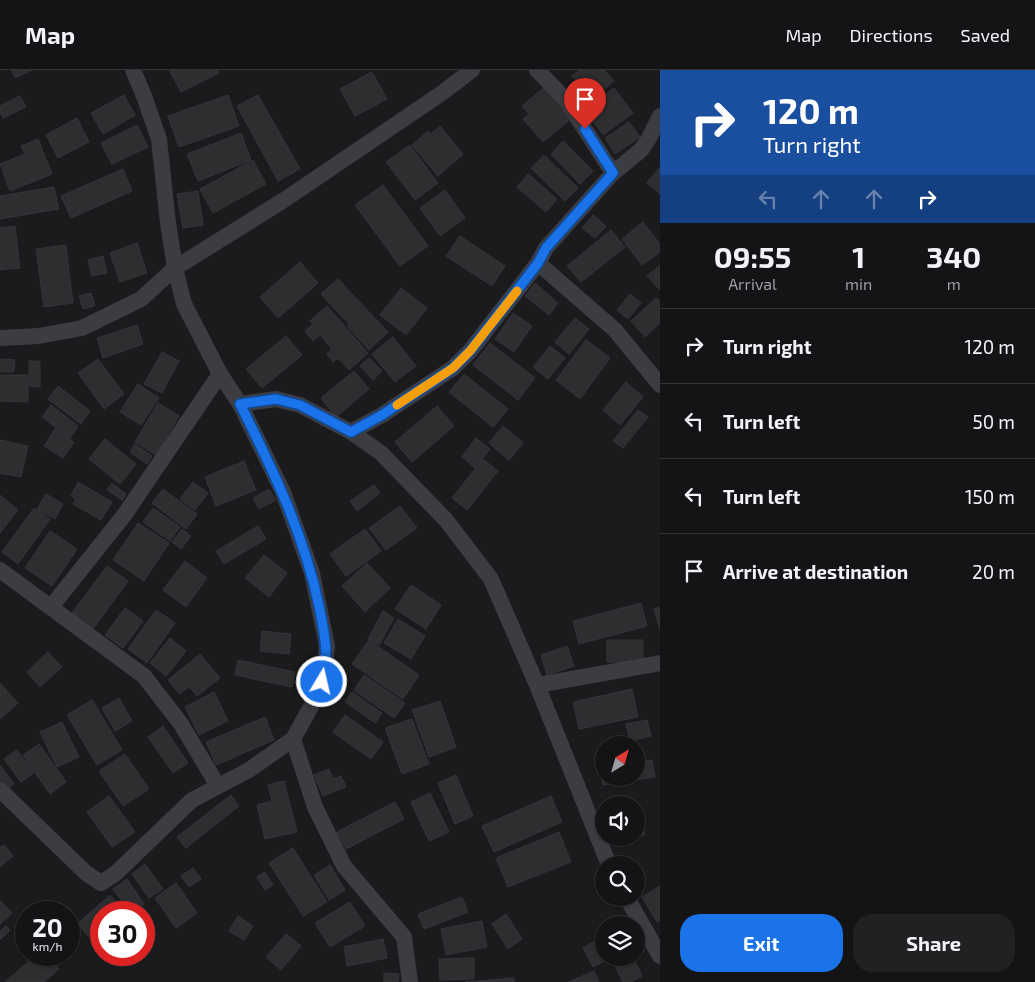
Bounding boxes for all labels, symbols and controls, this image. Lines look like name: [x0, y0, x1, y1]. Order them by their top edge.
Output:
text: Map: [25, 20, 75, 49]
text: Map: [785, 24, 822, 46]
text: Directions: [850, 24, 933, 46]
text: Saved: [961, 24, 1010, 46]
pin: [564, 78, 606, 129]
icon: arrive: [571, 85, 599, 113]
text: 120 m: [763, 89, 859, 131]
icon: right: [680, 90, 745, 155]
text: Turn right: [763, 131, 861, 157]
icon: left: [754, 185, 782, 213]
icon: ahead: [807, 185, 835, 213]
icon: ahead: [860, 185, 888, 213]
icon: right: [913, 185, 941, 213]
text: 09:55: [714, 238, 791, 274]
text: 1: [852, 238, 865, 274]
text: 340: [926, 238, 981, 274]
text: Arrival: [728, 274, 777, 293]
text: min: [845, 274, 872, 293]
text: m: [947, 274, 961, 293]
icon: right: [680, 332, 708, 360]
text: Turn right: [723, 335, 811, 358]
text: 120 m: [964, 335, 1015, 358]
icon: left: [680, 407, 708, 435]
text: Turn left: [723, 410, 800, 433]
text: 50 m: [972, 410, 1015, 433]
icon: left: [680, 482, 708, 510]
text: Turn left: [723, 485, 800, 508]
text: 150 m: [965, 485, 1015, 508]
icon: arrive: [680, 557, 708, 585]
text: Arrive at destination: [723, 560, 908, 583]
text: 20 m: [972, 560, 1015, 583]
position arrow: [295, 655, 347, 707]
north arrow: [595, 736, 645, 786]
map controls: [595, 736, 645, 966]
button: sound: [595, 796, 645, 846]
button: search: [595, 856, 645, 906]
speed limit sign: 30: [90, 901, 155, 966]
text: 20: [32, 912, 63, 942]
button: Exit: [680, 914, 843, 972]
button: Share: [853, 914, 1015, 972]
button: layers: [595, 916, 645, 966]
text: km/h: [33, 939, 62, 953]

